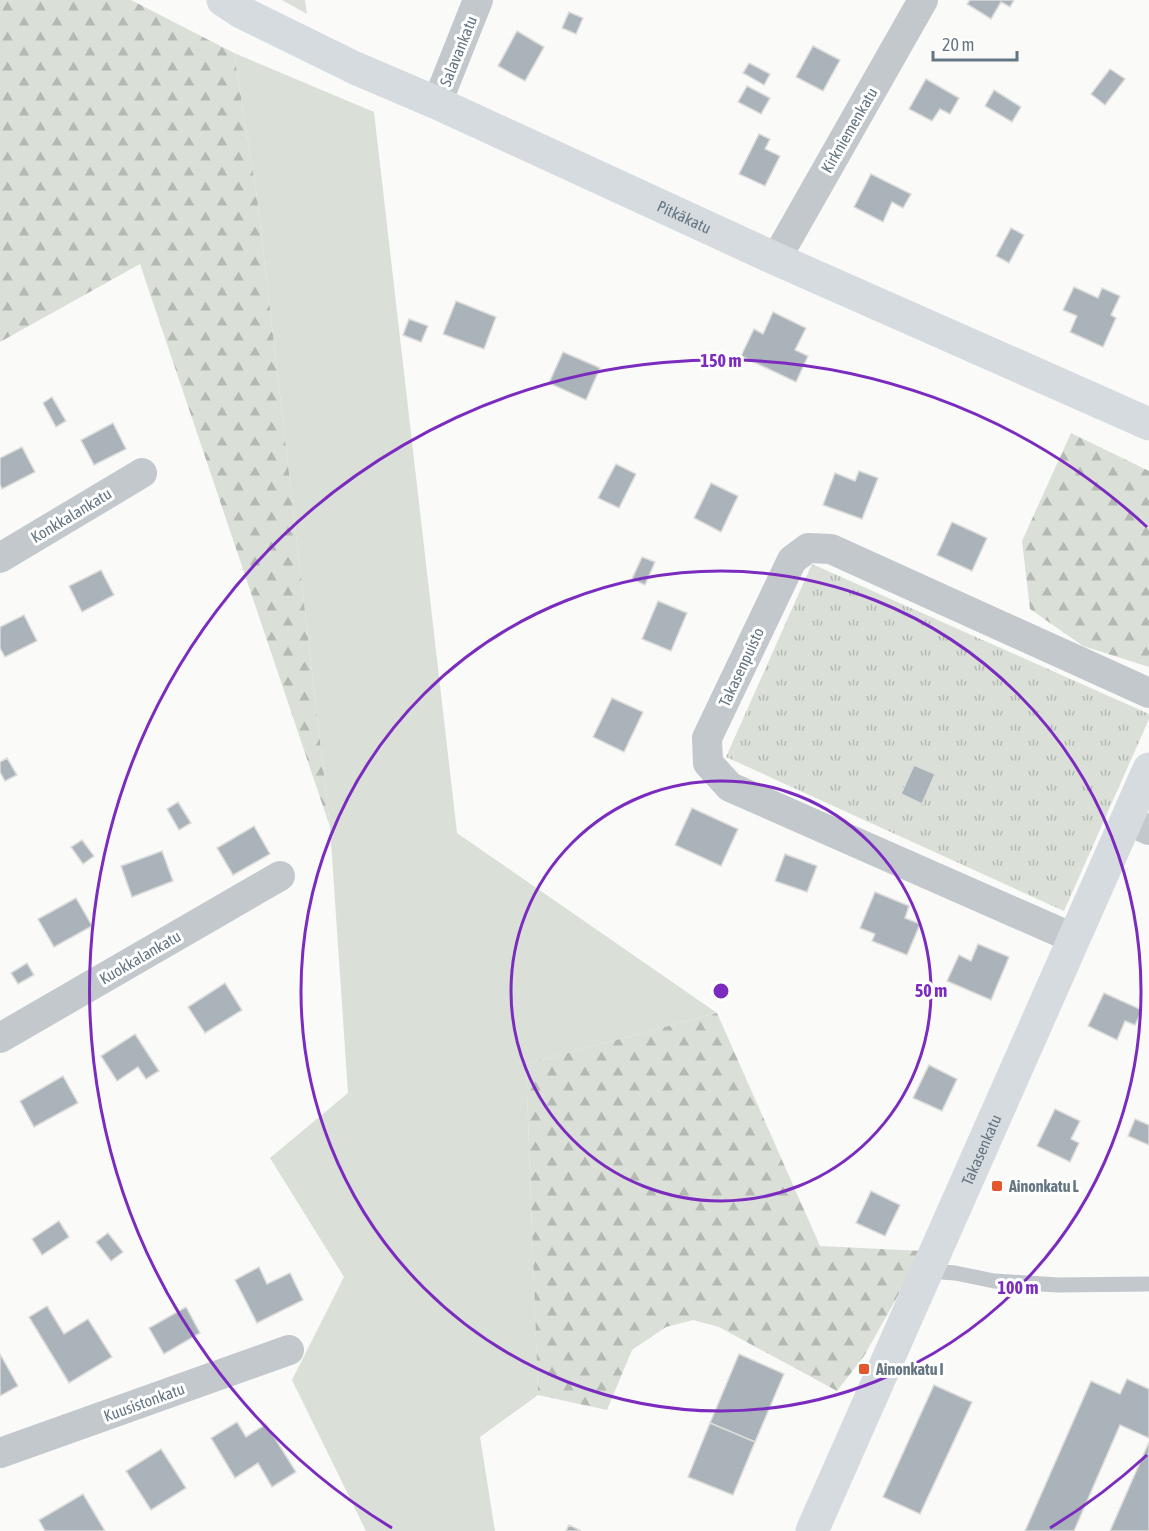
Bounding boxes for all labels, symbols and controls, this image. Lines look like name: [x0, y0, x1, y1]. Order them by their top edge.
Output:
street label: Salavankatu: [436, 13, 480, 89]
scale bar: [933, 24, 1017, 62]
text: 20 m: [942, 34, 974, 55]
street label: Kirkniemenkatu: [817, 84, 881, 176]
street label: Pitkäkatu: [655, 197, 714, 237]
text: 150 m: [701, 350, 741, 371]
street label: Konkkalankatu: [28, 484, 114, 546]
street label: Takasenpuisto: [715, 625, 768, 710]
street label: Kuokkalankatu: [96, 927, 184, 987]
text: 50 m: [915, 980, 947, 1001]
centre of rings: [711, 981, 731, 1001]
street label: Takasenkatu: [958, 1112, 1005, 1188]
place label: Ainonkatu L: [1008, 1177, 1080, 1195]
marker: Ainonkatu L: [990, 1179, 1004, 1193]
text: 100 m: [998, 1277, 1038, 1298]
place label: Ainonkatu I: [875, 1360, 944, 1378]
marker: Ainonkatu I: [857, 1362, 871, 1376]
street label: Kuusistonkatu: [101, 1379, 187, 1425]

